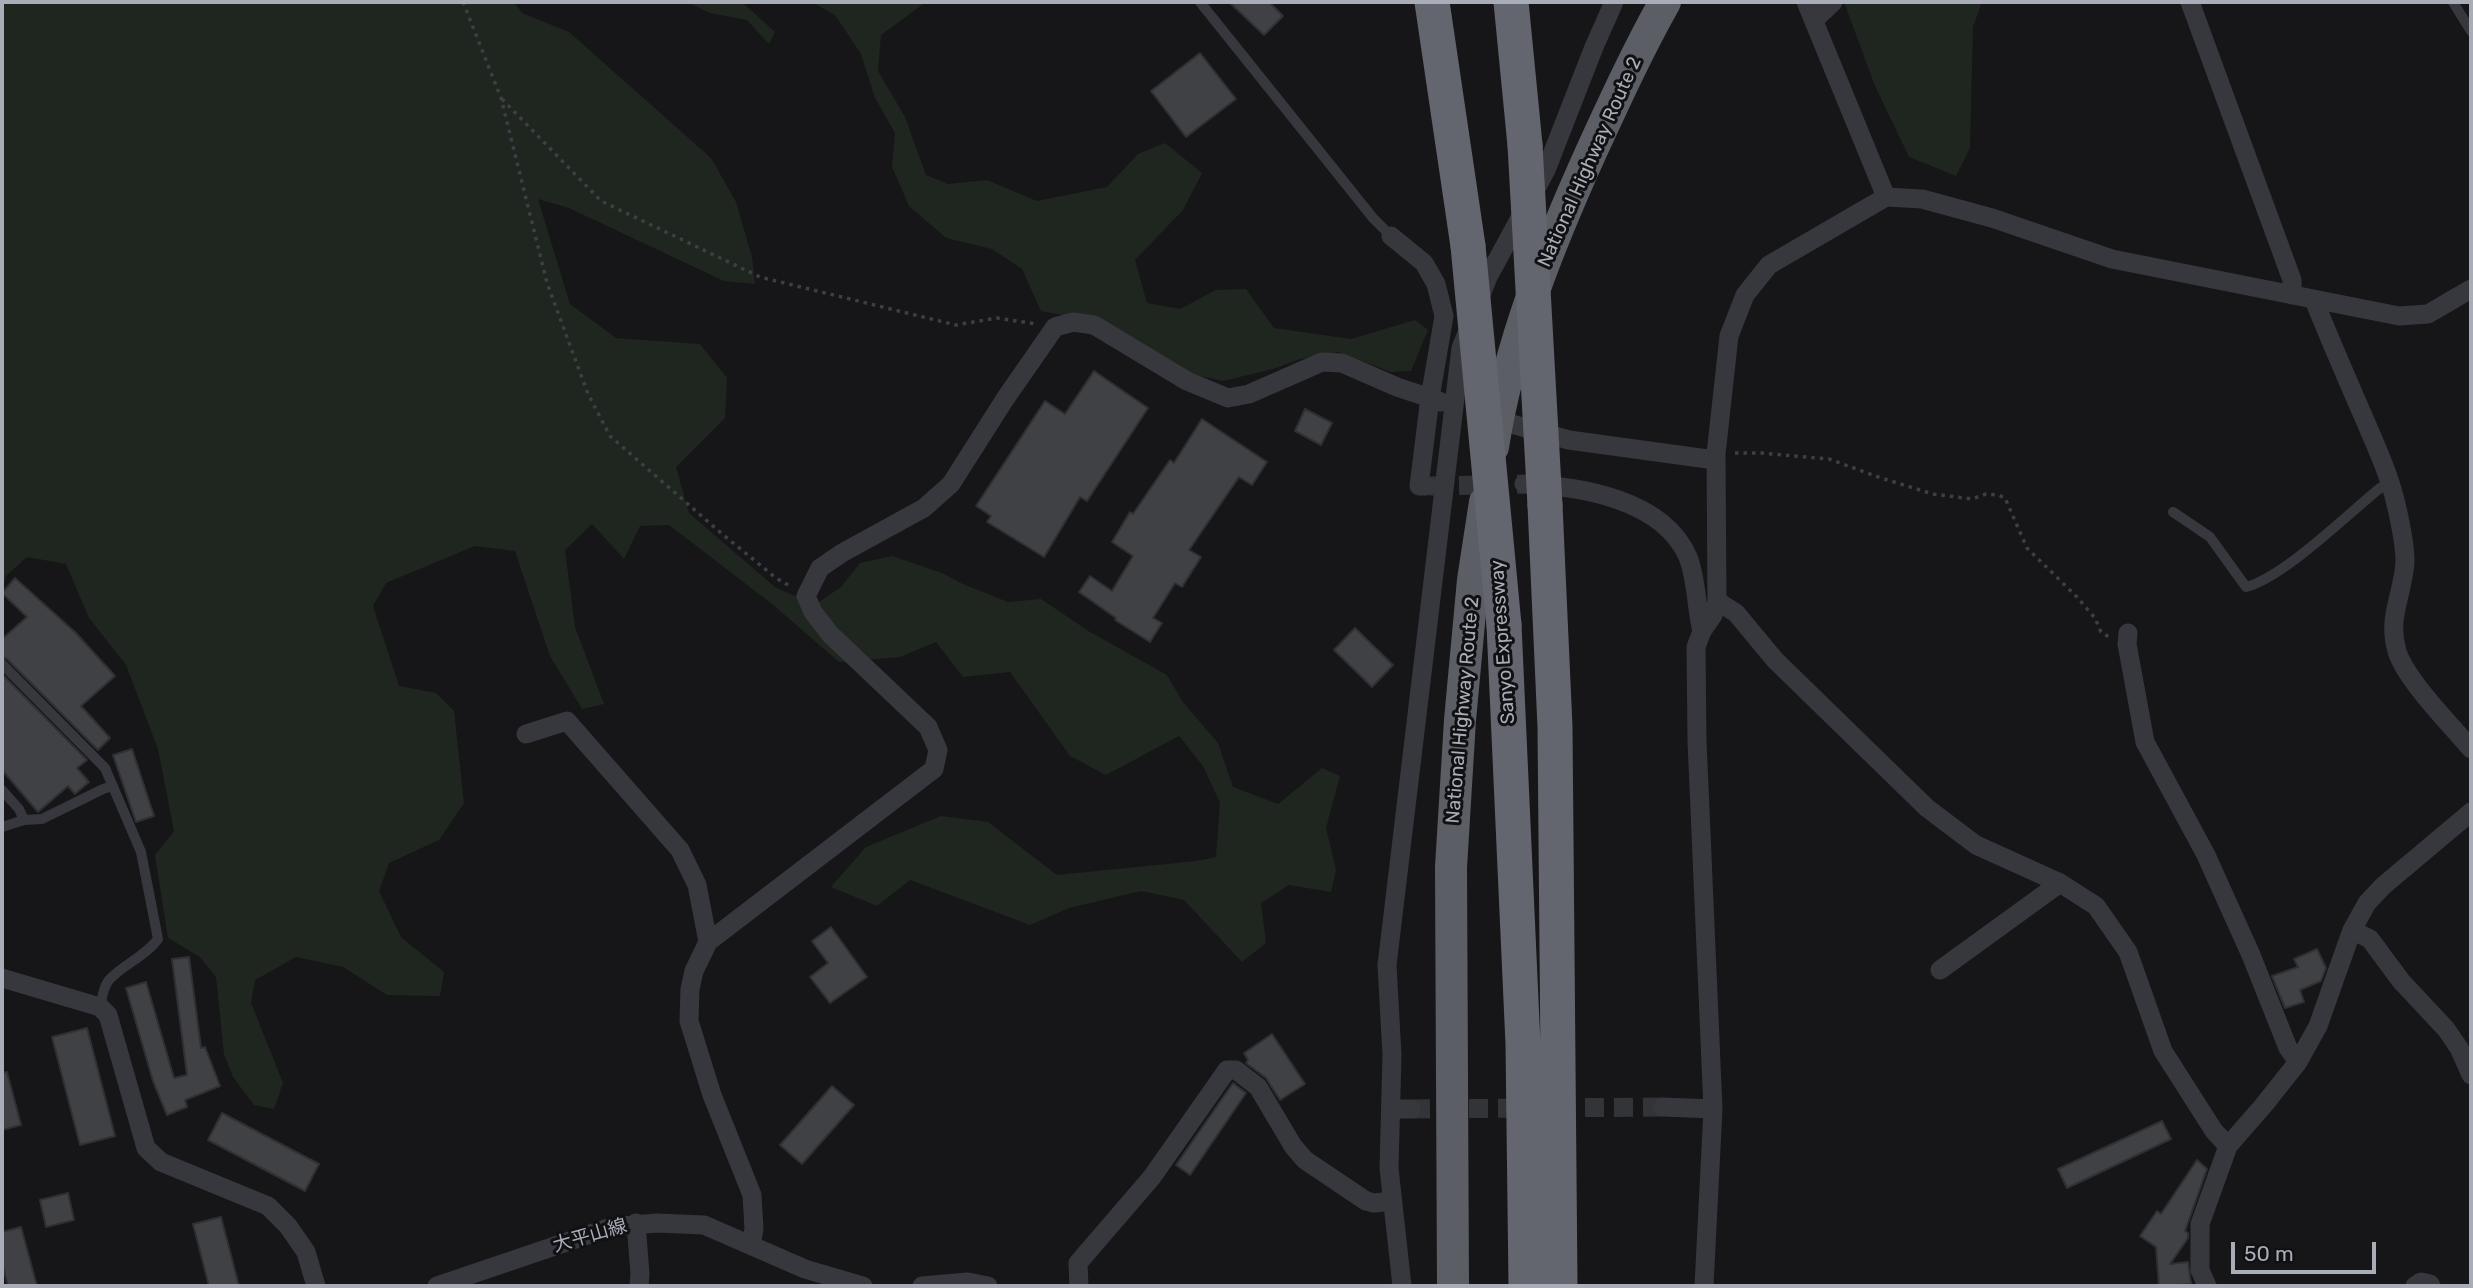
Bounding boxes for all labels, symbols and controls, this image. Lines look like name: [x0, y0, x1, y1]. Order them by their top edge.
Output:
street label: National Highway Route 2: [1533, 53, 1647, 271]
street label: Sanyo Expressway: [1486, 559, 1520, 725]
street label: National Highway Route 2: [1442, 596, 1484, 824]
street label: 大平山線: [550, 1215, 630, 1257]
scale bar: [2235, 1228, 2380, 1272]
text: 50 m: [2244, 1241, 2294, 1266]

